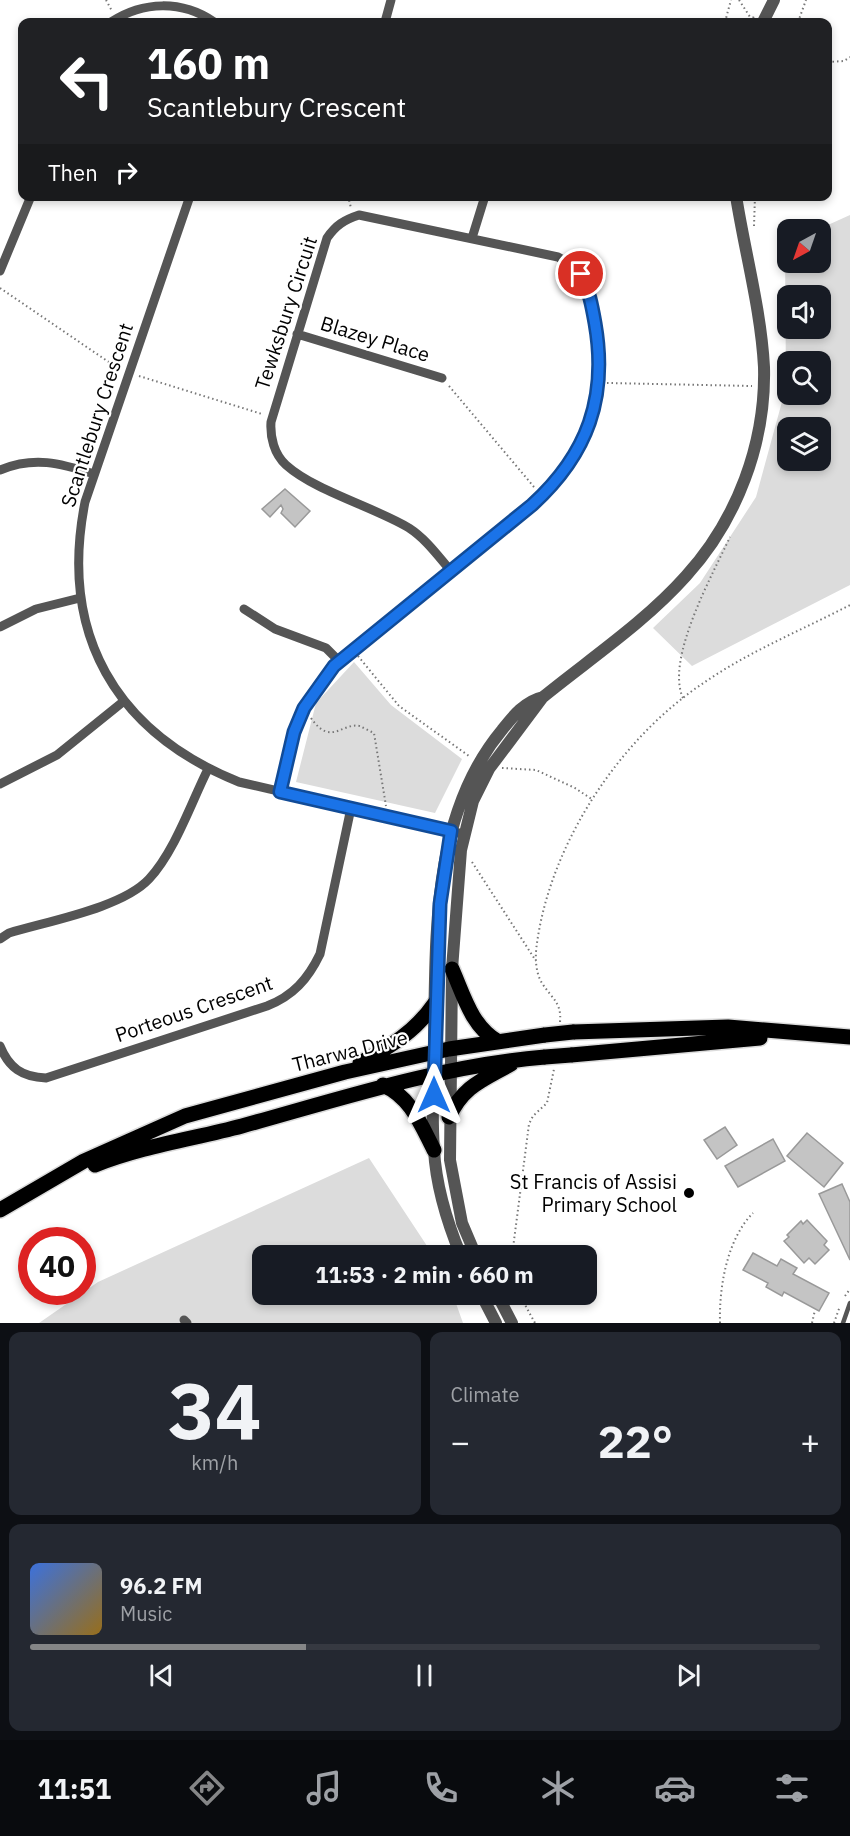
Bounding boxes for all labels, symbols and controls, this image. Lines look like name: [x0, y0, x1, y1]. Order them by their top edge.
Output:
text: 160 m: [147, 36, 270, 91]
icon: left: [48, 42, 126, 120]
text: Scantlebury Crescent: [147, 89, 406, 124]
icon: right: [110, 156, 143, 189]
text: Then: [48, 158, 98, 187]
north arrow: [777, 219, 831, 273]
map controls: [777, 219, 831, 471]
street label: Tewksbury Circuit: [248, 233, 323, 393]
pin: [555, 248, 606, 299]
icon: arrive: [564, 257, 597, 290]
button: sound: [777, 285, 831, 339]
street label: Blazey Place: [317, 309, 433, 368]
street label: Scantlebury Crescent: [54, 319, 139, 510]
button: search: [777, 351, 831, 405]
button: layers: [777, 417, 831, 471]
street label: Porteous Crescent: [111, 969, 276, 1048]
street label: Tharwa Drive: [289, 1023, 410, 1078]
position arrow: [402, 1063, 466, 1127]
place label: St Francis of Assisi Primary School: [510, 1168, 677, 1218]
marker: St Francis of Assisi Primary School: [682, 1186, 696, 1200]
speed limit sign: 40: [18, 1227, 96, 1305]
text: 11:53 · 2 min · 660 m: [315, 1260, 534, 1289]
text: 34: [168, 1359, 262, 1460]
text: Climate: [451, 1381, 519, 1408]
text: 22°: [598, 1412, 673, 1470]
text: −: [451, 1420, 470, 1463]
text: +: [800, 1420, 820, 1463]
text: km/h: [191, 1449, 238, 1476]
text: 96.2 FM: [120, 1571, 203, 1600]
text: Music: [120, 1600, 172, 1627]
icon: previous: [145, 1659, 178, 1692]
icon: pause: [408, 1659, 441, 1692]
icon: next: [672, 1659, 705, 1692]
icon: directions: [186, 1767, 228, 1809]
icon: music: [303, 1767, 345, 1809]
icon: phone: [420, 1767, 462, 1809]
icon: climate: [537, 1767, 579, 1809]
icon: car: [654, 1767, 696, 1809]
icon: filters: [771, 1767, 813, 1809]
text: 11:51: [37, 1771, 111, 1806]

